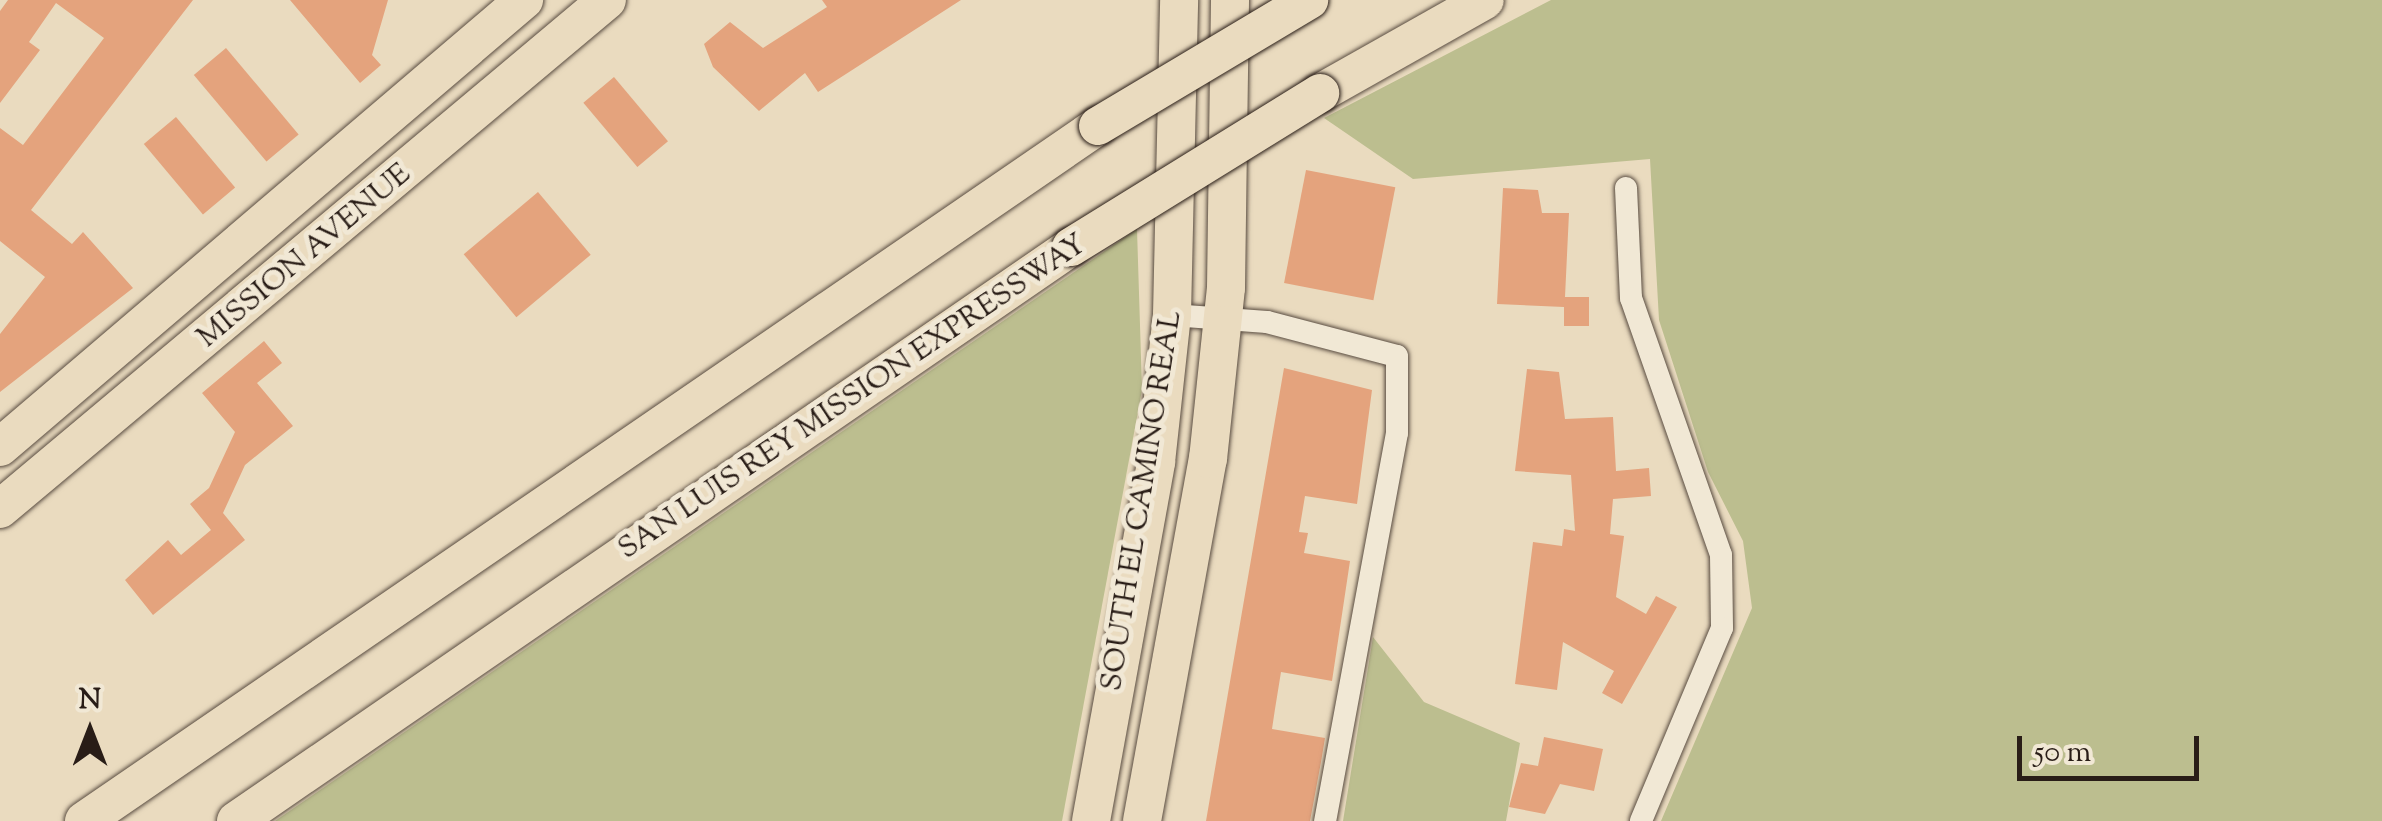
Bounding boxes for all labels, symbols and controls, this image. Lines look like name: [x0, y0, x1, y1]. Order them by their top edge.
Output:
street label: MISSION AVENUE: [191, 157, 419, 357]
street label: SAN LUIS REY MISSION EXPRESSWAY: [612, 228, 1094, 568]
street label: SOUTH EL CAMINO REAL: [1095, 308, 1191, 694]
north arrow: [40, 681, 140, 781]
text: N: [79, 681, 101, 721]
scale bar: [2022, 716, 2204, 778]
text: 50 m: [2034, 732, 2091, 775]

